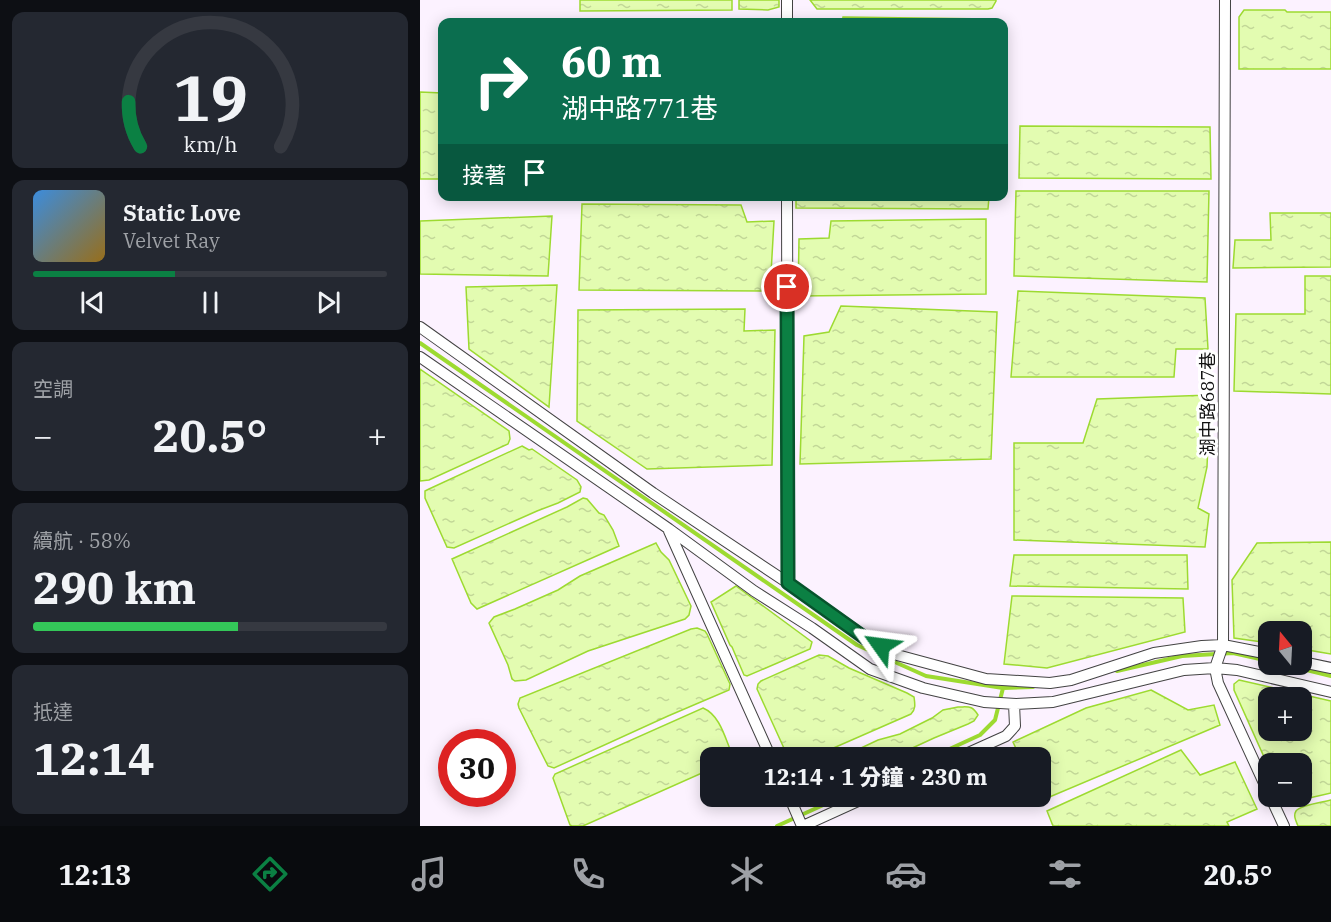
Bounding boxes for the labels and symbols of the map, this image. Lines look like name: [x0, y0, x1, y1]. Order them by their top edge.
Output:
pin: [761, 261, 812, 312]
street label: 湖中路687巷: [1196, 352, 1219, 456]
position arrow: [849, 614, 913, 678]
north arrow: [1258, 621, 1312, 675]
speed limit sign: 30: [438, 729, 516, 807]

